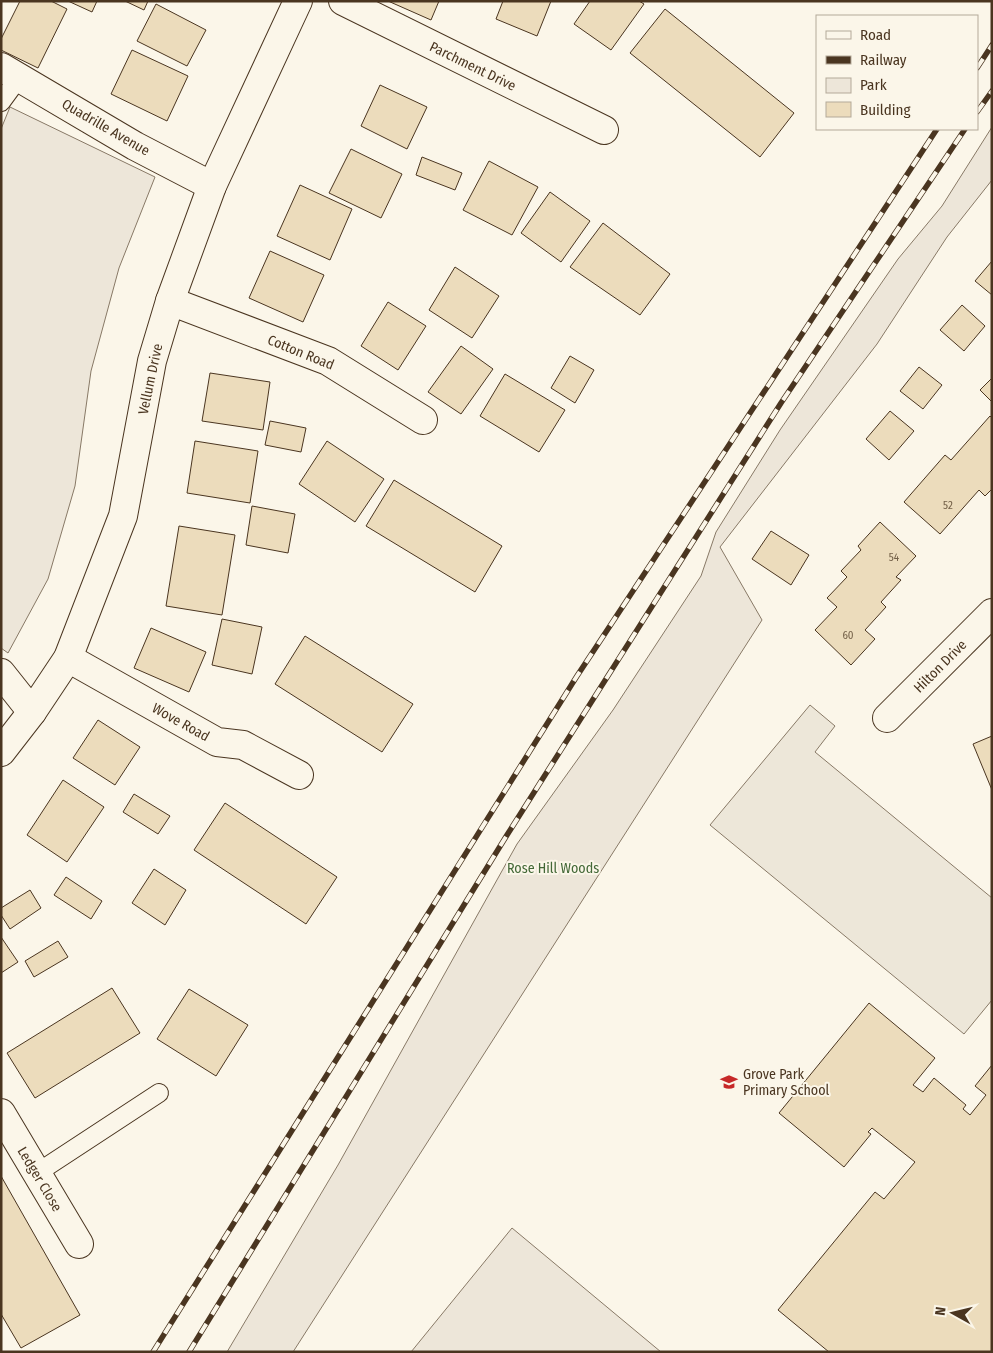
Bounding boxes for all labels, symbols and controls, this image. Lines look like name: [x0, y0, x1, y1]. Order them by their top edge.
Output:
legend: [816, 15, 978, 130]
text: Road: [860, 26, 891, 44]
street label: Parchment Drive: [427, 38, 519, 95]
text: Railway: [860, 51, 907, 69]
text: Park: [860, 76, 887, 94]
street label: Quadrille Avenue: [59, 95, 153, 159]
text: Building: [860, 101, 911, 119]
street label: Cotton Road: [265, 331, 337, 373]
street label: Vellum Drive: [135, 342, 166, 416]
house number: 52: [943, 499, 953, 512]
house number: 54: [889, 551, 900, 564]
house number: 60: [842, 629, 854, 642]
street label: Hilton Drive: [910, 636, 970, 696]
street label: Wove Road: [149, 700, 212, 745]
park label: Rose Hill Woods: [507, 860, 599, 877]
place label: Grove Park Primary School: [743, 1066, 830, 1099]
school or university icon: Grove Park Primary School: [719, 1072, 739, 1092]
street label: Ledger Close: [14, 1144, 66, 1215]
north arrow: [928, 1288, 978, 1338]
text: N: [932, 1306, 950, 1317]

